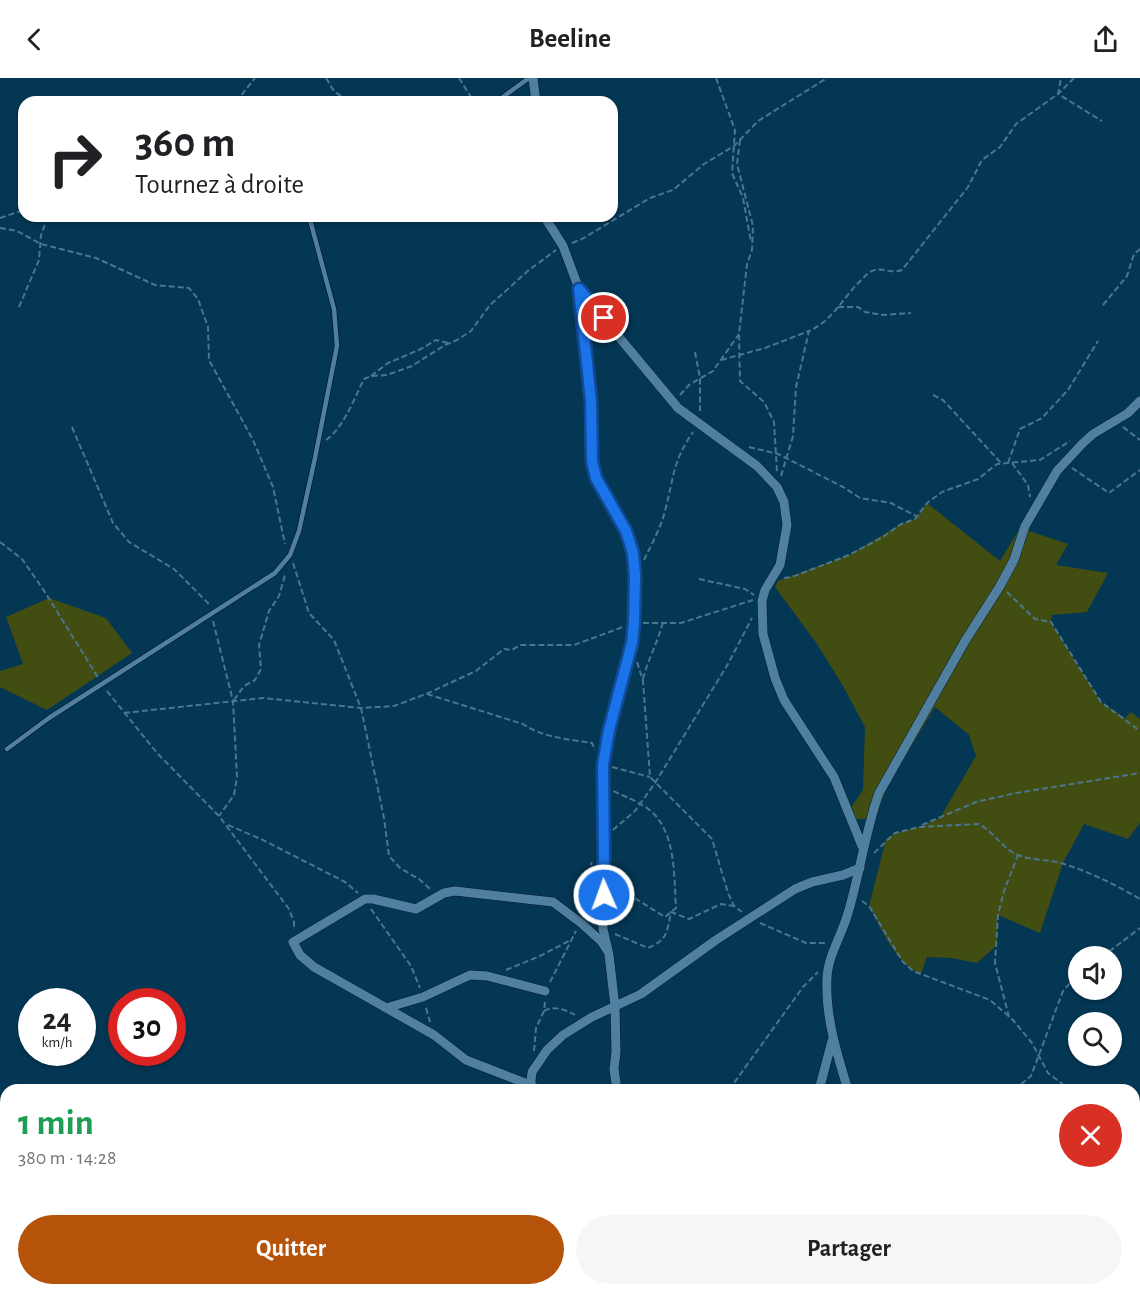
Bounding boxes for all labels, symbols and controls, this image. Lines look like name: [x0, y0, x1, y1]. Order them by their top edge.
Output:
icon: back: [18, 23, 51, 56]
icon: share: [1089, 23, 1122, 56]
text: Beeline: [529, 25, 611, 52]
icon: right: [36, 120, 114, 198]
text: 360 m: [135, 122, 236, 164]
text: Tournez à droite: [135, 171, 304, 198]
pin: [578, 292, 629, 343]
icon: arrive: [587, 301, 620, 334]
position arrow: [572, 863, 636, 927]
map controls: [1068, 946, 1122, 1066]
button: sound: [1068, 946, 1122, 1000]
speed limit sign: 30: [108, 988, 186, 1066]
text: 24: [42, 1005, 72, 1035]
button: search: [1068, 1012, 1122, 1066]
text: km/h: [42, 1035, 72, 1050]
button: close: [1059, 1104, 1122, 1167]
text: 1 min: [18, 1105, 94, 1141]
text: 380 m · 14:28: [18, 1148, 116, 1168]
button: Quitter: [18, 1215, 564, 1284]
button: Partager: [576, 1215, 1122, 1284]

